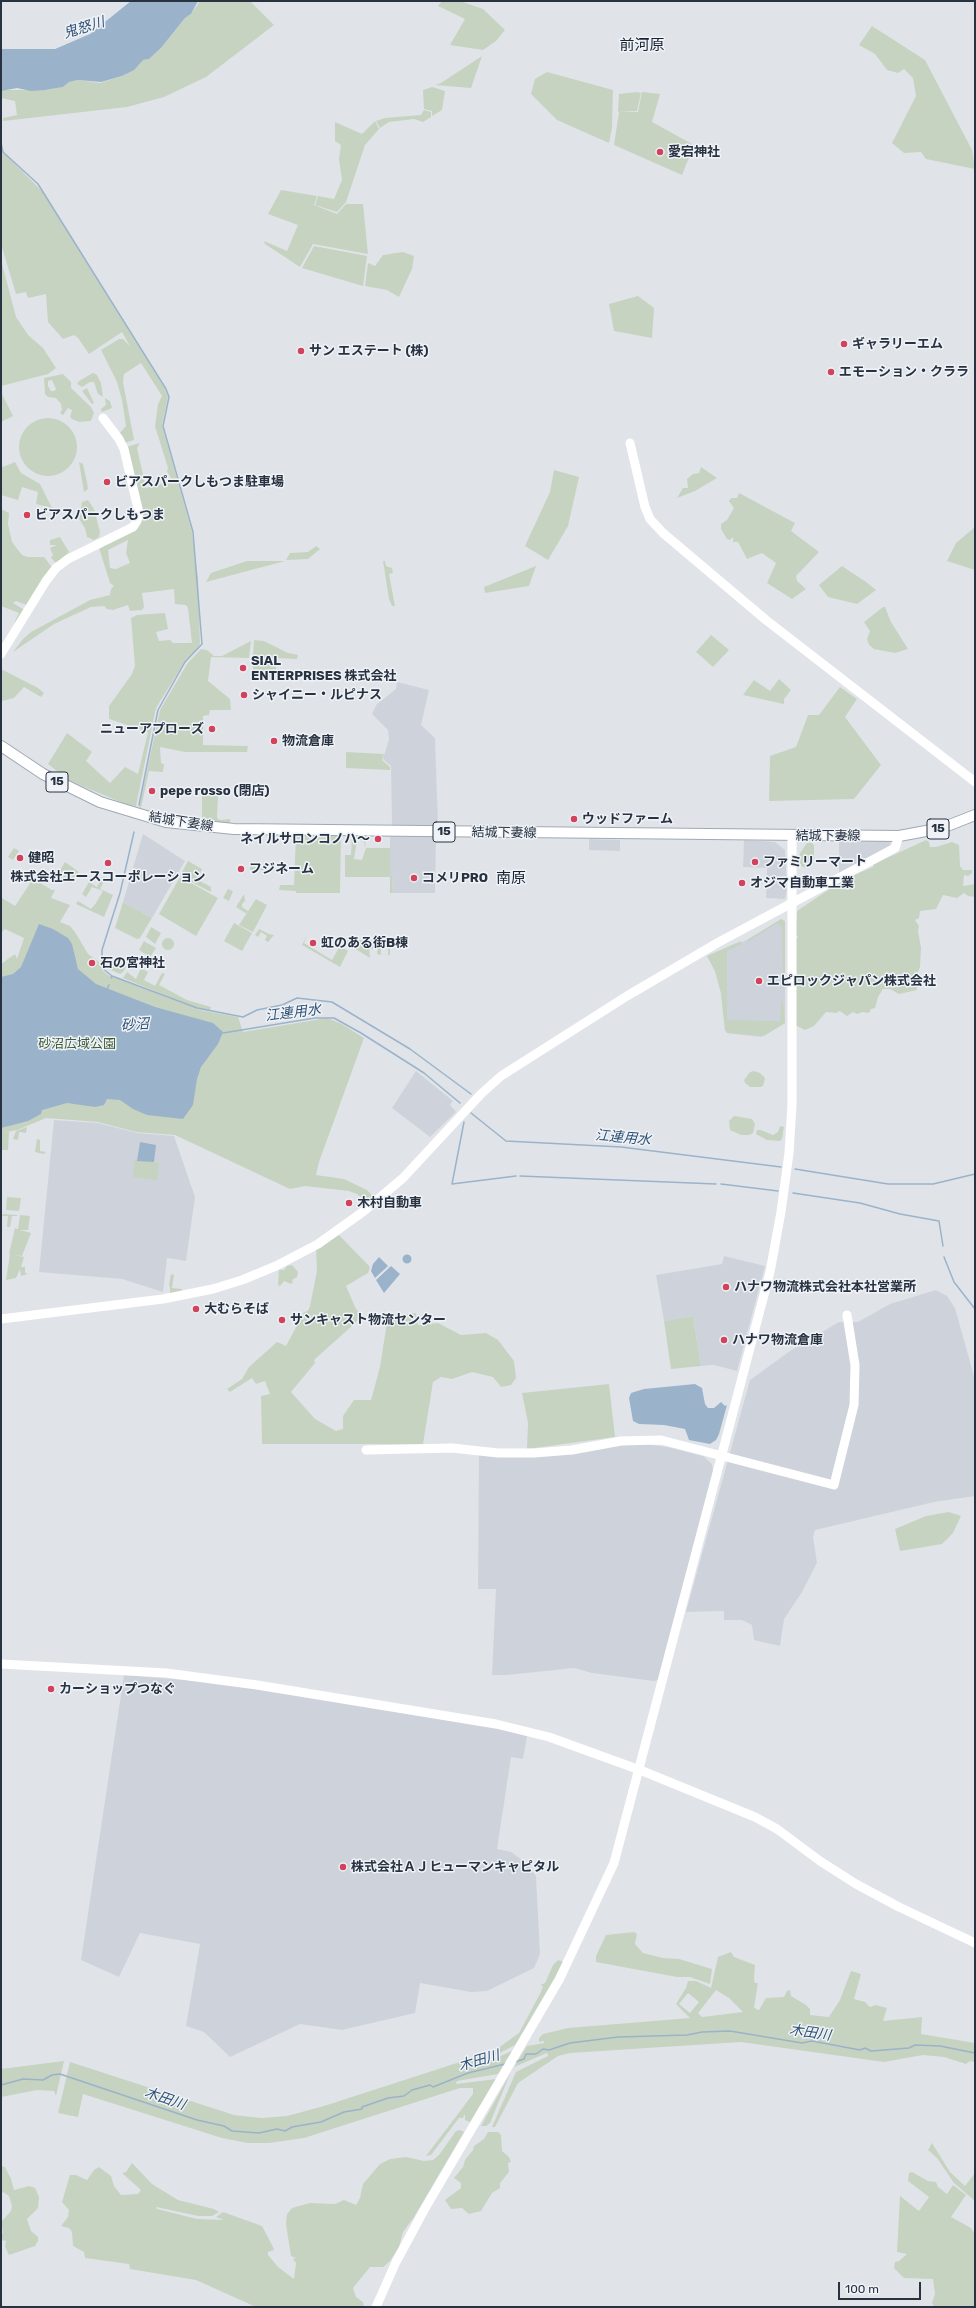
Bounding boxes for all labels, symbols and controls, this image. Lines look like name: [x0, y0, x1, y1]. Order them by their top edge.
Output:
water label: 鬼怒川: [61, 14, 107, 42]
district label: 前河原: [620, 37, 664, 55]
place label: 愛宕神社: [668, 144, 720, 160]
marker: 愛宕神社: [655, 147, 665, 157]
place label: ギャラリーエム: [852, 336, 943, 352]
marker: ギャラリーエム: [839, 339, 849, 349]
place label: サン エステート (株): [309, 343, 429, 359]
marker: サン エステート (株): [296, 346, 306, 356]
place label: エモーション・クララ: [839, 364, 969, 380]
marker: エモーション・クララ: [826, 367, 836, 377]
place label: ビアスパークしもつま駐車場: [115, 474, 284, 490]
marker: ビアスパークしもつま駐車場: [102, 477, 112, 487]
place label: ビアスパークしもつま: [35, 507, 165, 523]
marker: ビアスパークしもつま: [22, 510, 32, 520]
place label: SIAL ENTERPRISES 株式会社: [251, 653, 396, 684]
marker: SIAL ENTERPRISES 株式会社: [238, 663, 248, 673]
place label: シャイニー・ルピナス: [252, 687, 382, 703]
marker: シャイニー・ルピナス: [239, 690, 249, 700]
place label: ニューアプローズ: [100, 721, 204, 737]
marker: ニューアプローズ: [207, 724, 217, 734]
place label: 物流倉庫: [282, 733, 334, 749]
marker: 物流倉庫: [269, 736, 279, 746]
road number: 15: [46, 772, 68, 792]
place label: pepe rosso (閉店): [160, 783, 269, 799]
marker: pepe rosso (閉店): [147, 786, 157, 796]
street label: 結城下妻線: [148, 809, 214, 835]
place label: ウッドファーム: [582, 811, 673, 827]
marker: ウッドファーム: [569, 814, 579, 824]
road number: 15: [927, 819, 949, 839]
road number: 15: [433, 822, 455, 842]
street label: 結城下妻線: [471, 825, 537, 841]
street label: 結城下妻線: [796, 828, 860, 844]
place label: ネイルサロンコノハ〜: [240, 831, 370, 847]
marker: ネイルサロンコノハ〜: [373, 834, 383, 844]
place label: 健昭: [28, 850, 54, 866]
marker: 健昭: [15, 853, 25, 863]
place label: ファミリーマート: [763, 854, 867, 870]
marker: ファミリーマート: [750, 857, 760, 867]
marker: 株式会社エースコーポレーション: [103, 858, 113, 868]
place label: フジネーム: [249, 861, 314, 877]
marker: フジネーム: [236, 864, 246, 874]
place label: 株式会社エースコーポレーション: [11, 869, 205, 885]
place label: コメリPRO: [422, 870, 488, 886]
district label: 南原: [496, 870, 526, 888]
marker: コメリPRO: [409, 873, 419, 883]
place label: オジマ自動車工業: [750, 875, 854, 891]
marker: オジマ自動車工業: [737, 878, 747, 888]
place label: 虹のある街B棟: [321, 935, 408, 951]
marker: 虹のある街B棟: [308, 938, 318, 948]
place label: 石の宮神社: [100, 955, 165, 971]
marker: 石の宮神社: [87, 958, 97, 968]
place label: エピロックジャパン株式会社: [767, 973, 936, 989]
marker: エピロックジャパン株式会社: [754, 976, 764, 986]
water label: 江連用水: [264, 1001, 322, 1025]
water label: 砂沼: [120, 1016, 150, 1034]
park label: 砂沼広域公園: [38, 1036, 116, 1052]
water label: 江連用水: [594, 1127, 652, 1149]
place label: 木村自動車: [357, 1195, 422, 1211]
marker: 木村自動車: [344, 1198, 354, 1208]
place label: ハナワ物流株式会社本社営業所: [734, 1279, 916, 1295]
marker: ハナワ物流株式会社本社営業所: [721, 1282, 731, 1292]
place label: 大むらそば: [204, 1301, 269, 1317]
marker: 大むらそば: [191, 1304, 201, 1314]
place label: サンキャスト物流センター: [290, 1312, 446, 1328]
marker: サンキャスト物流センター: [277, 1315, 287, 1325]
place label: ハナワ物流倉庫: [732, 1332, 823, 1348]
marker: ハナワ物流倉庫: [719, 1335, 729, 1345]
place label: カーショップつなぐ: [59, 1681, 176, 1697]
marker: カーショップつなぐ: [46, 1684, 56, 1694]
place label: 株式会社ＡＪヒューマンキャピタル: [351, 1859, 559, 1875]
marker: 株式会社ＡＪヒューマンキャピタル: [338, 1862, 348, 1872]
water label: 木田川: [788, 2022, 832, 2044]
water label: 木田川: [456, 2047, 502, 2075]
water label: 木田川: [142, 2084, 188, 2114]
scale bar: [840, 2274, 923, 2300]
text: 100 m: [845, 2282, 879, 2296]

